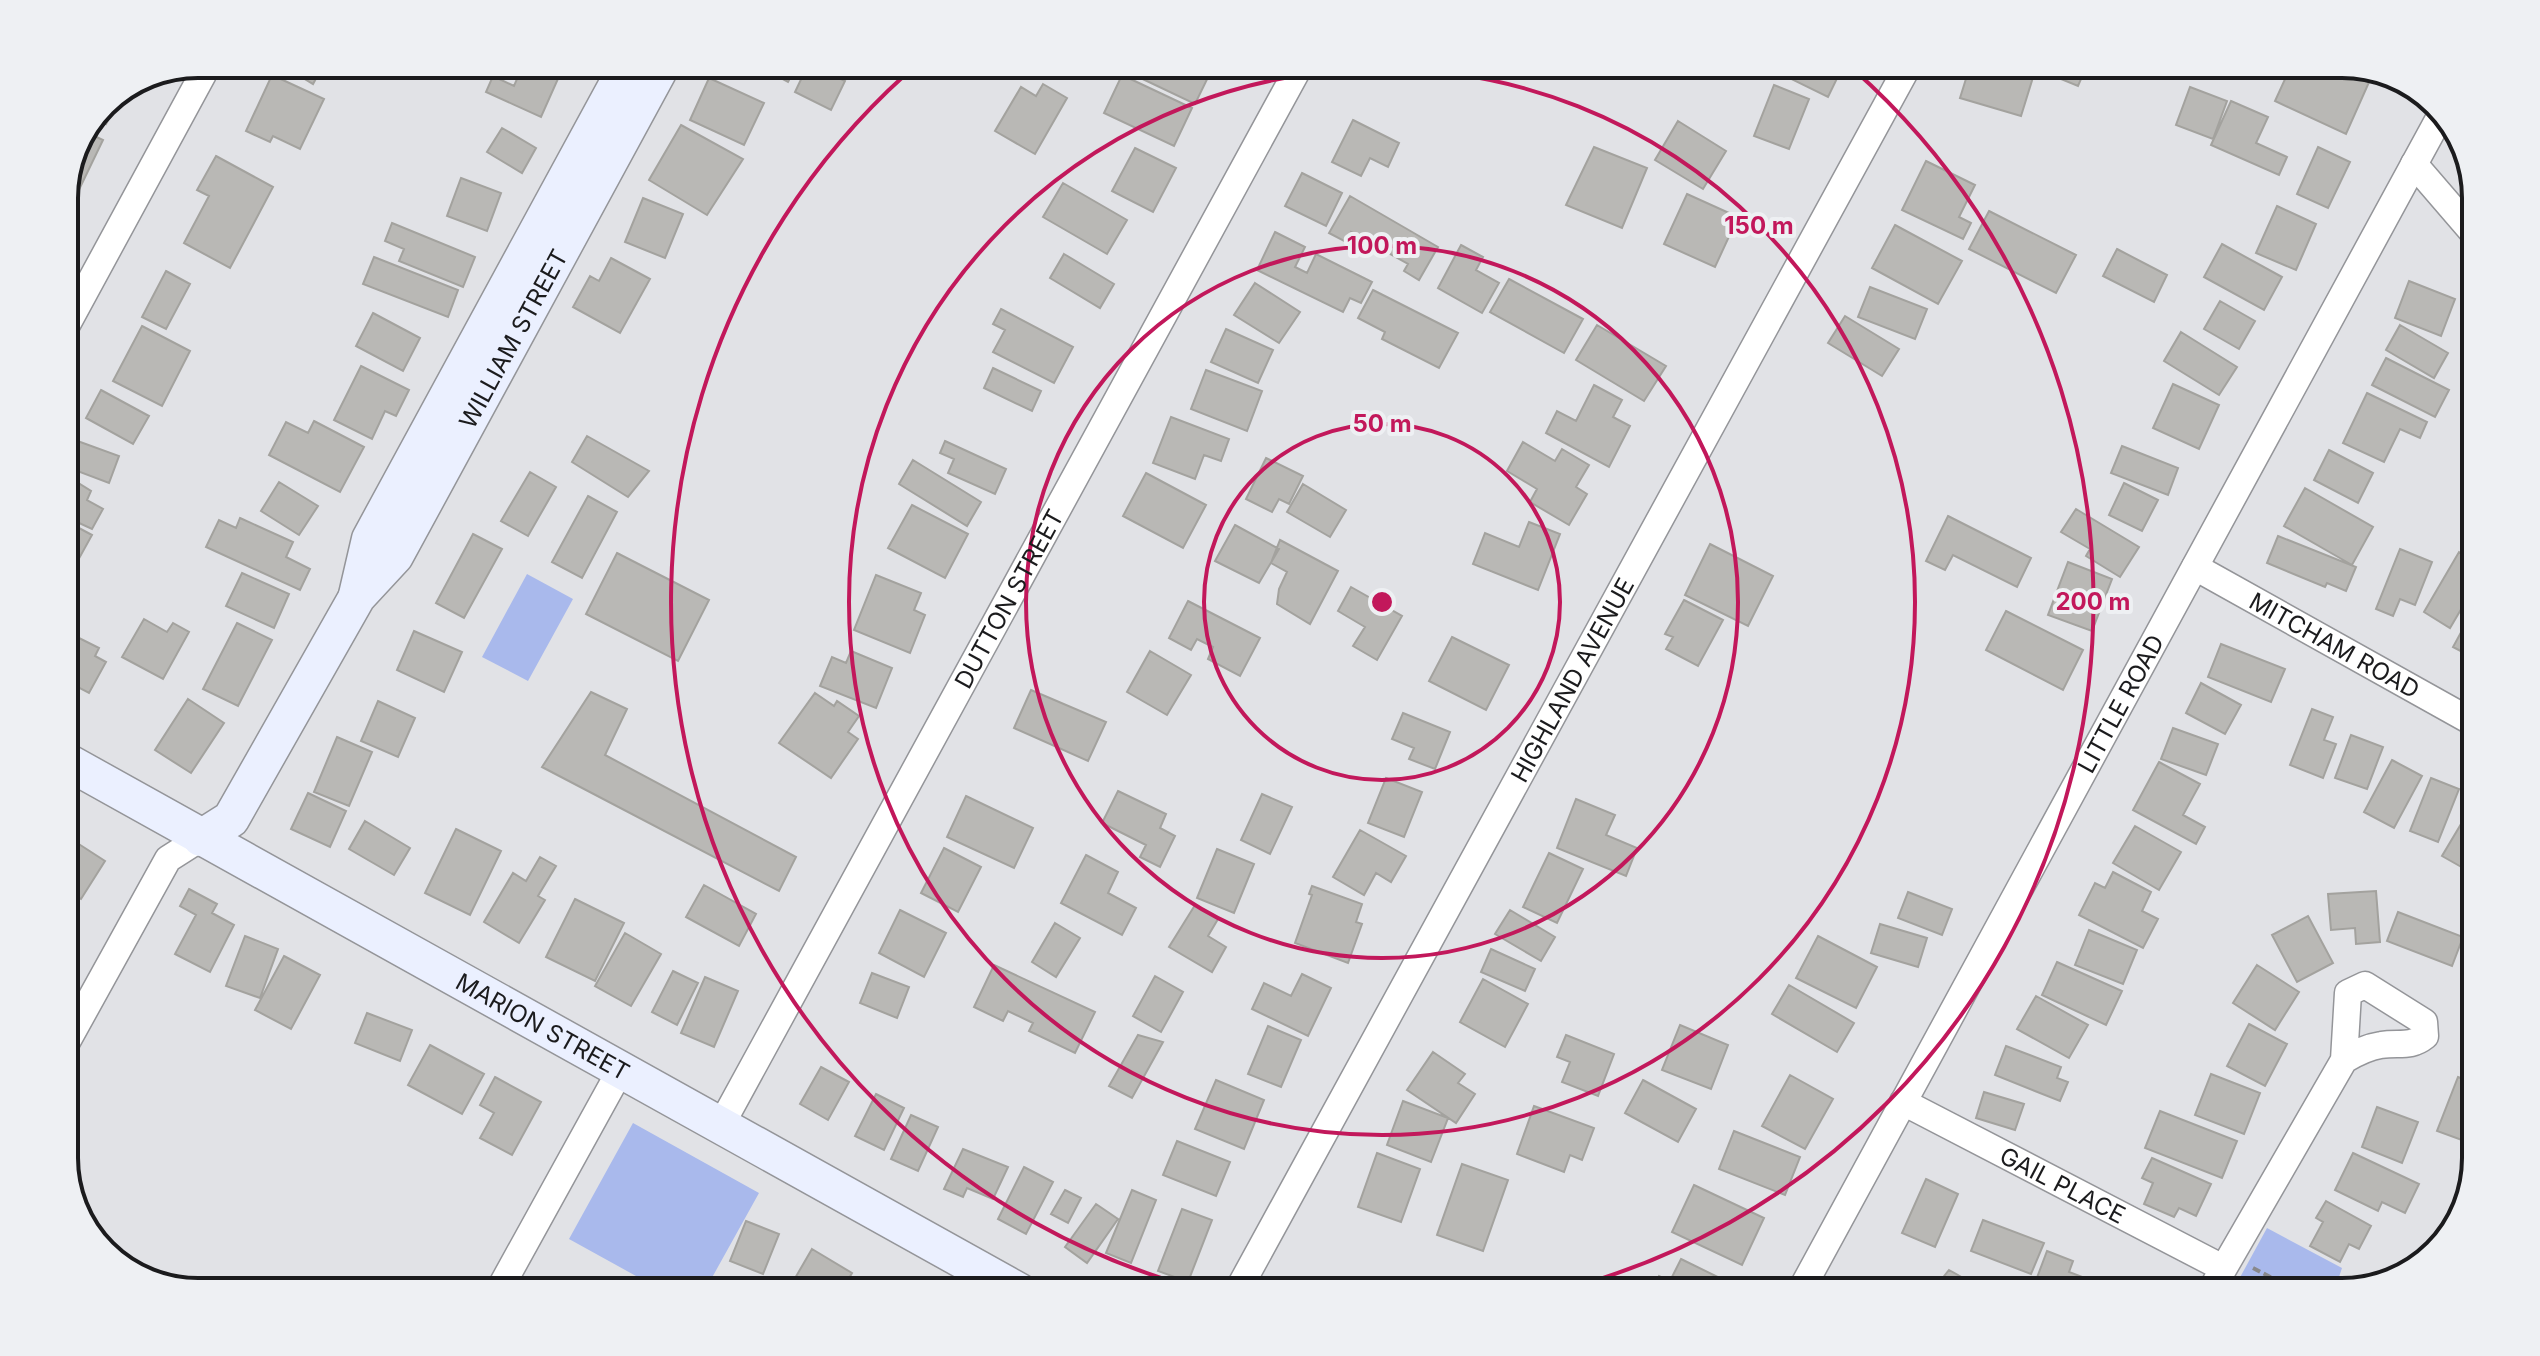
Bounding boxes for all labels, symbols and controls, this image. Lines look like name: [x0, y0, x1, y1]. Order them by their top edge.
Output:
text: 150 m: [1724, 211, 1794, 240]
text: 100 m: [1347, 231, 1417, 260]
street label: WILLIAM STREET: [453, 244, 573, 433]
text: 50 m: [1352, 409, 1412, 438]
street label: DUTTON STREET: [948, 504, 1069, 693]
street label: HIGHLAND AVENUE: [1505, 572, 1640, 787]
street label: MITCHAM ROAD: [2245, 586, 2425, 704]
text: 200 m: [2055, 587, 2131, 616]
centre of rings: [1368, 588, 1396, 616]
street label: LITTLE ROAD: [2071, 630, 2170, 778]
street label: MARION STREET: [451, 967, 635, 1086]
street label: GAIL PLACE: [1995, 1140, 2130, 1229]

